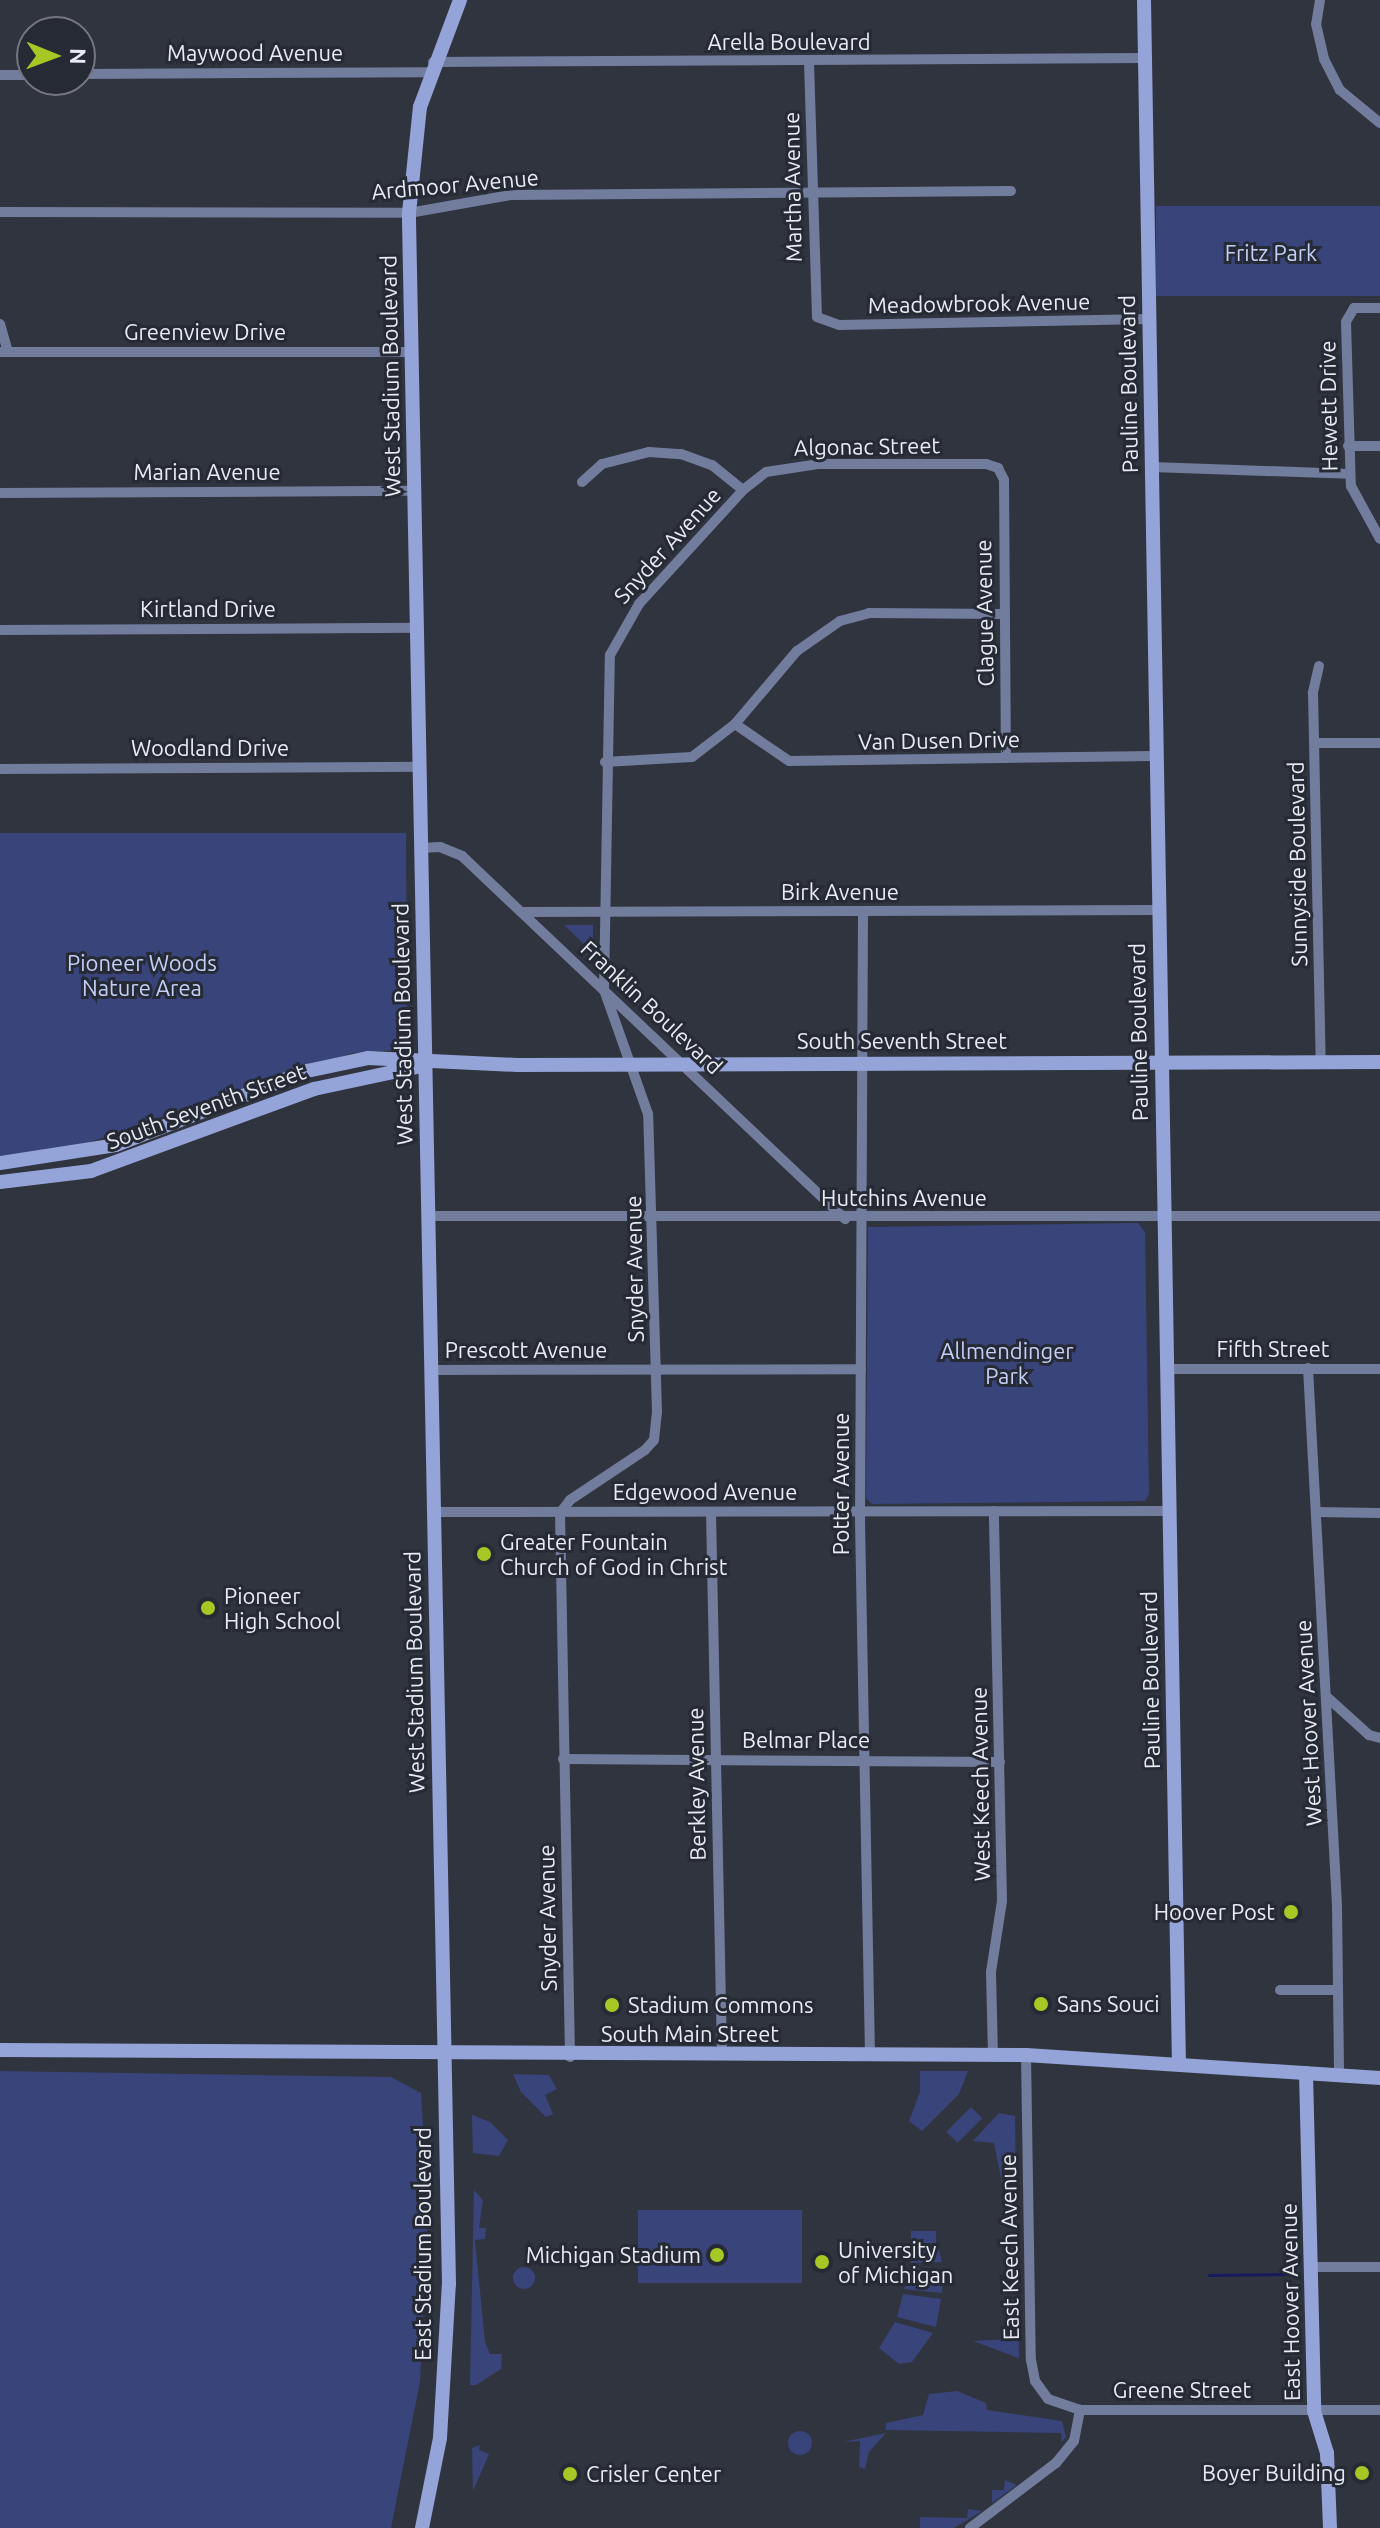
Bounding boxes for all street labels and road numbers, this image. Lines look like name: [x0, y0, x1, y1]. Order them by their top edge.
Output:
street label: Arella Boulevard: [707, 29, 871, 55]
street label: Maywood Avenue: [167, 40, 343, 66]
street label: Martha Avenue: [777, 112, 807, 262]
street label: Ardmoor Avenue: [370, 164, 540, 204]
street label: West Stadium Boulevard: [375, 255, 405, 497]
street label: Meadowbrook Avenue: [868, 288, 1090, 318]
street label: Pauline Boulevard: [1113, 295, 1143, 473]
street label: Greenview Drive: [124, 319, 286, 345]
street label: Hewett Drive: [1314, 340, 1342, 472]
street label: Algonac Street: [794, 432, 940, 460]
street label: Marian Avenue: [133, 459, 281, 485]
street label: Snyder Avenue: [608, 482, 726, 608]
street label: Clague Avenue: [970, 539, 998, 687]
street label: Kirtland Drive: [140, 596, 276, 622]
street label: Van Dusen Drive: [858, 725, 1020, 755]
street label: Woodland Drive: [131, 735, 289, 761]
street label: Sunnyside Boulevard: [1282, 761, 1312, 967]
street label: Birk Avenue: [781, 879, 899, 905]
street label: West Stadium Boulevard: [387, 903, 417, 1145]
street label: Franklin Boulevard: [576, 935, 728, 1079]
street label: Pauline Boulevard: [1123, 943, 1153, 1121]
street label: South Seventh Street: [797, 1028, 1007, 1054]
street label: South Seventh Street: [103, 1058, 309, 1154]
street label: Hutchins Avenue: [821, 1185, 987, 1211]
street label: Snyder Avenue: [620, 1195, 648, 1343]
street label: Fifth Street: [1217, 1336, 1329, 1362]
street label: Prescott Avenue: [445, 1337, 607, 1363]
street label: Potter Avenue: [828, 1413, 854, 1555]
street label: Edgewood Avenue: [613, 1479, 797, 1505]
street label: West Stadium Boulevard: [399, 1551, 429, 1793]
street label: Pauline Boulevard: [1135, 1591, 1165, 1769]
street label: West Hoover Avenue: [1289, 1619, 1327, 1827]
street label: West Keech Avenue: [965, 1686, 995, 1882]
street label: Berkley Avenue: [681, 1707, 711, 1861]
street label: Belmar Place: [742, 1727, 870, 1753]
street label: Snyder Avenue: [533, 1844, 561, 1992]
street label: South Main Street: [601, 2021, 779, 2047]
street label: East Stadium Boulevard: [410, 2127, 436, 2361]
street label: East Keech Avenue: [994, 2154, 1024, 2340]
street label: East Hoover Avenue: [1275, 2203, 1305, 2401]
street label: Greene Street: [1113, 2377, 1251, 2403]

